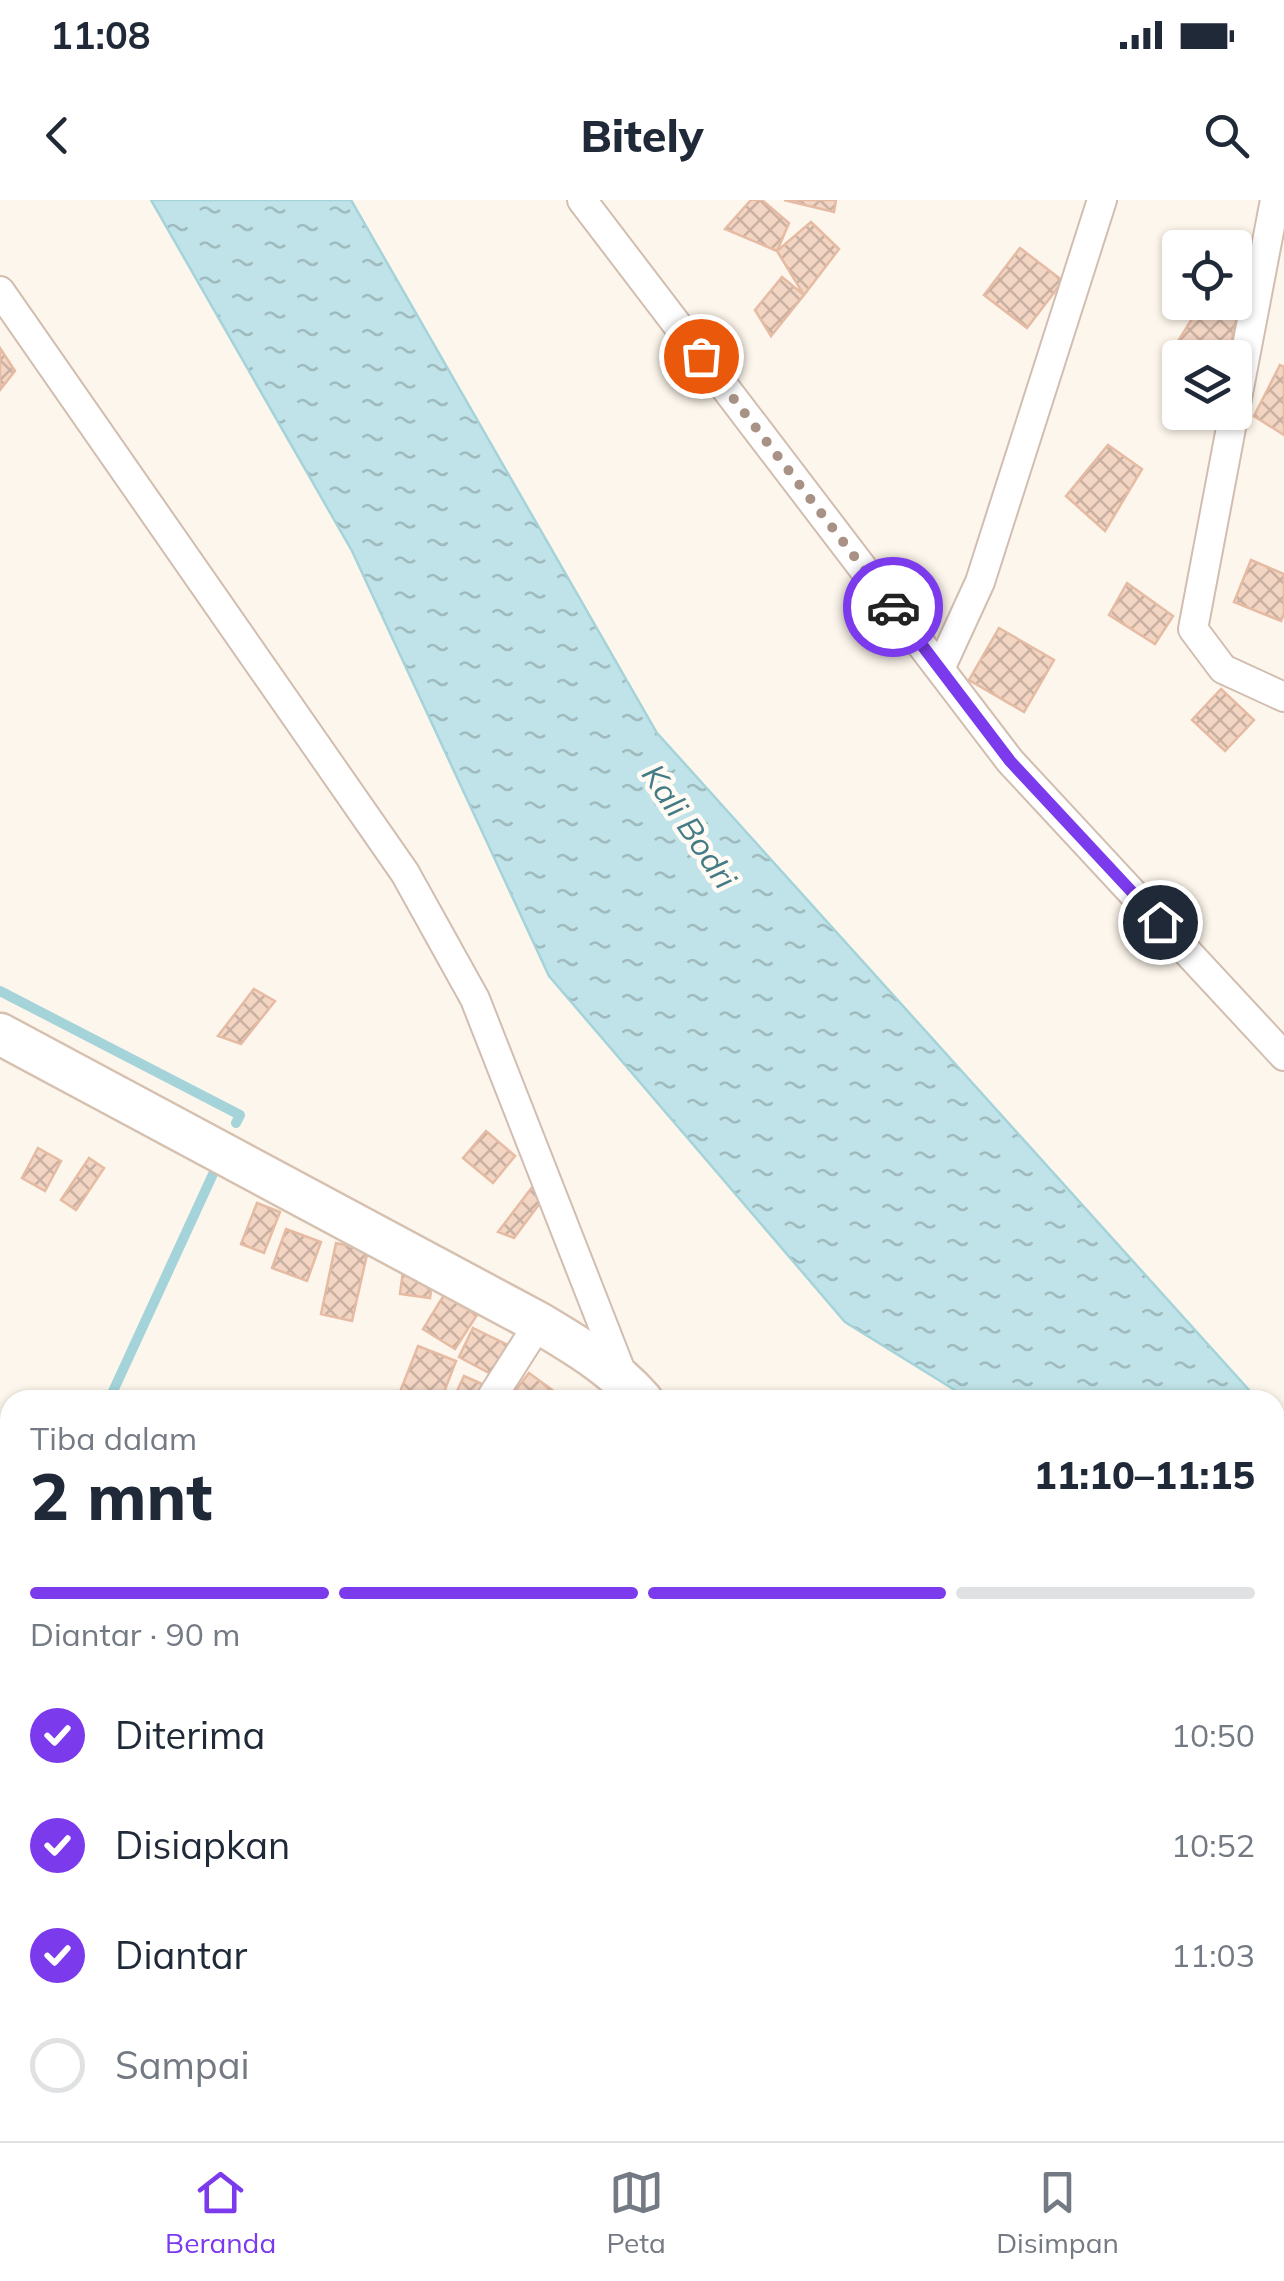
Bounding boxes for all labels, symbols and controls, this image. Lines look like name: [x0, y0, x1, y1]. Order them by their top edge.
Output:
text: 11:08: [50, 11, 151, 59]
text: Bitely: [580, 107, 704, 163]
icon: back: [30, 108, 85, 163]
icon: search: [1199, 108, 1254, 163]
map controls: [1162, 230, 1252, 430]
button: locate: [1162, 230, 1252, 320]
pin: [659, 314, 744, 399]
icon: bag: [674, 329, 729, 384]
button: layers: [1162, 340, 1252, 430]
courier: [843, 557, 943, 657]
icon: car: [866, 580, 921, 635]
water label: Kali Bodri: [634, 756, 746, 896]
pin: [1118, 880, 1203, 965]
icon: home: [1133, 895, 1188, 950]
text: Tiba dalam: [30, 1418, 197, 1458]
text: 11:10–11:15: [1034, 1451, 1255, 1499]
text: 2 mnt: [30, 1455, 212, 1536]
text: Diantar · 90 m: [30, 1614, 240, 1654]
icon: check: [30, 1708, 85, 1763]
text: Diterima: [115, 1711, 265, 1759]
text: 10:50: [1171, 1715, 1255, 1755]
icon: check: [30, 1818, 85, 1873]
text: Disiapkan: [115, 1821, 290, 1869]
text: 10:52: [1171, 1825, 1255, 1865]
icon: check: [30, 1928, 85, 1983]
text: Diantar: [115, 1931, 247, 1979]
text: 11:03: [1171, 1935, 1255, 1975]
text: Sampai: [115, 2041, 249, 2089]
tab: Beranda: [165, 2165, 276, 2260]
tab: Peta: [606, 2165, 666, 2260]
tab: Disimpan: [996, 2165, 1119, 2260]

